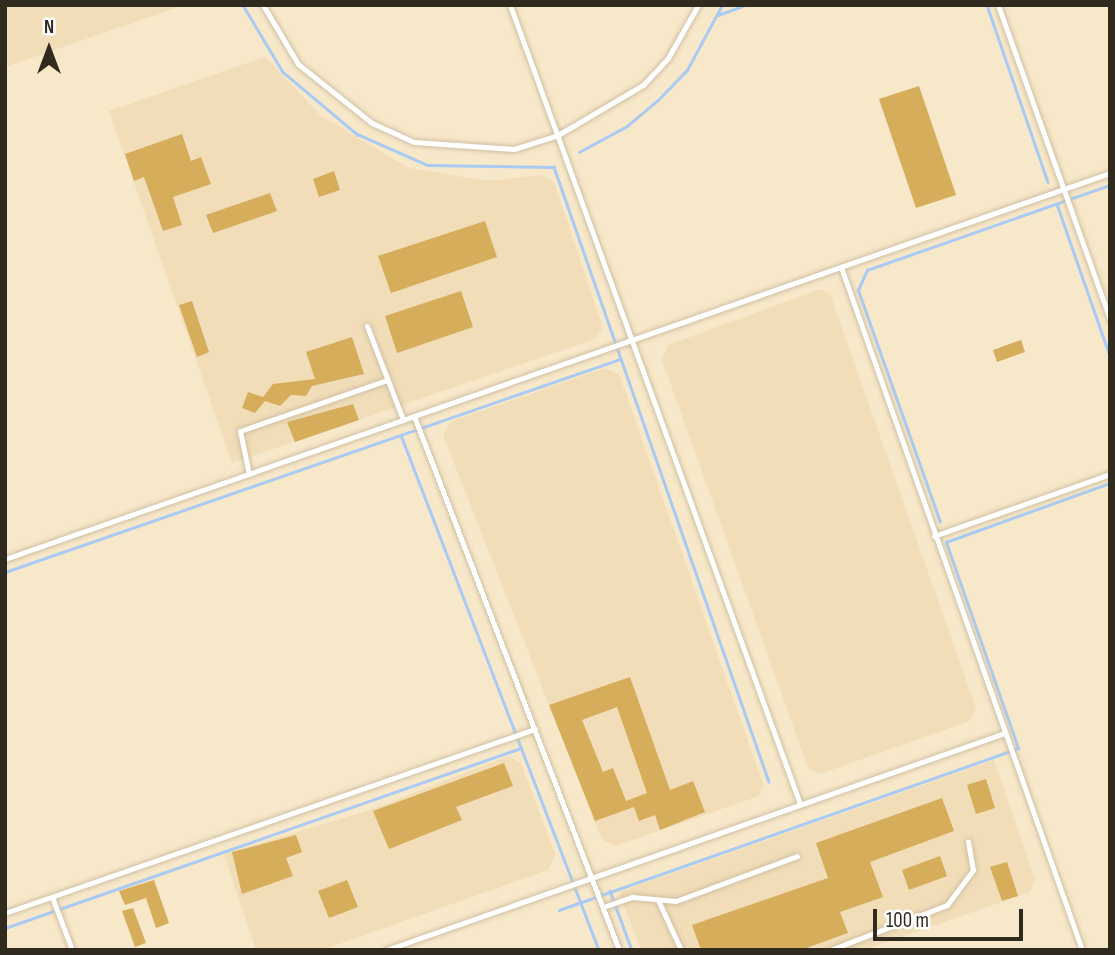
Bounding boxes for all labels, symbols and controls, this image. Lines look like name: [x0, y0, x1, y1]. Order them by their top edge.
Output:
north arrow: [14, 14, 84, 84]
text: N: [44, 16, 54, 39]
scale bar: [877, 895, 1028, 939]
text: 100 m: [886, 908, 929, 933]

